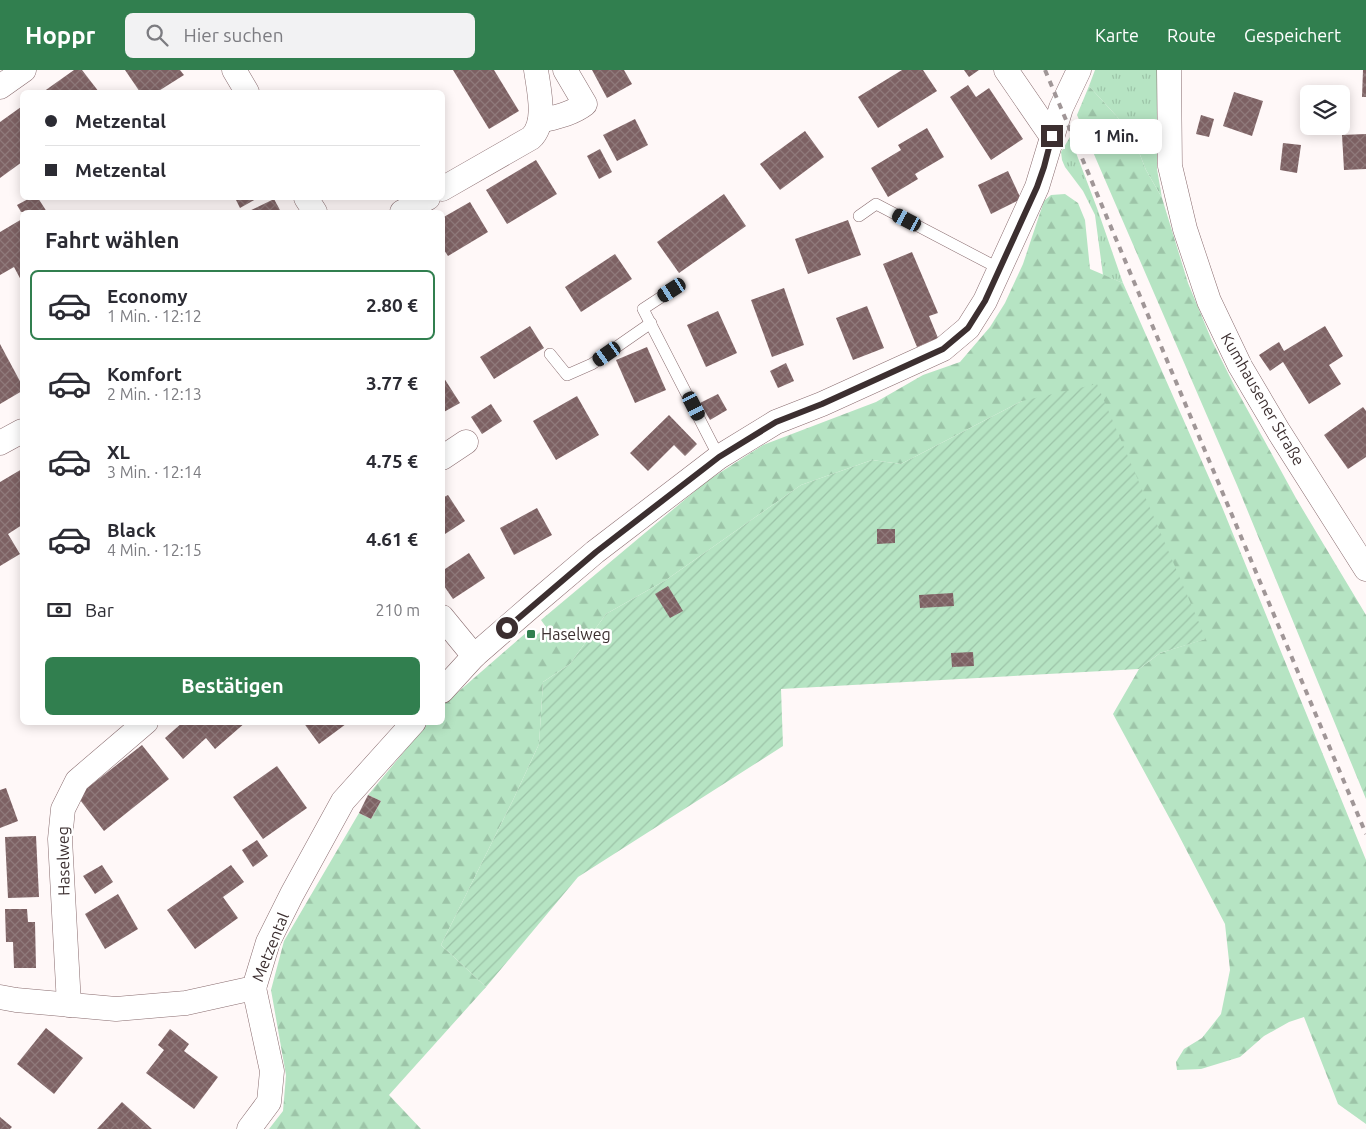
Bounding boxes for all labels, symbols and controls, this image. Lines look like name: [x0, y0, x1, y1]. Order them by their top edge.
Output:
search box: [125, 13, 475, 58]
icon: search: [143, 21, 171, 49]
text: Hoppr: [25, 22, 95, 49]
text: Hier suchen: [183, 24, 284, 46]
text: Karte: [1095, 25, 1139, 45]
text: Route: [1167, 25, 1216, 45]
text: Gespeichert: [1244, 25, 1341, 45]
map controls: [1300, 85, 1350, 135]
button: layers: [1300, 85, 1350, 135]
text: Metzental: [75, 110, 166, 132]
callout: 1 Min.: [1070, 118, 1162, 154]
route end: [1041, 125, 1063, 147]
text: 1 Min.: [1094, 127, 1138, 145]
text: Metzental: [75, 159, 166, 181]
car: [890, 206, 923, 234]
text: Fahrt wählen: [45, 227, 179, 252]
car: [655, 276, 688, 304]
icon: car: [47, 283, 92, 328]
text: Economy: [107, 285, 188, 307]
text: 2.80 €: [366, 294, 418, 316]
text: 1 Min. · 12:12: [107, 307, 202, 325]
street label: Kumhausener Straße: [1218, 330, 1308, 468]
car: [590, 339, 623, 369]
icon: car: [47, 361, 92, 406]
text: Komfort: [107, 363, 182, 385]
text: 3.77 €: [366, 372, 418, 394]
text: 2 Min. · 12:13: [107, 385, 202, 403]
car: [680, 389, 707, 423]
icon: car: [47, 439, 92, 484]
text: XL: [107, 441, 130, 463]
text: 4.75 €: [366, 450, 418, 472]
text: 3 Min. · 12:14: [107, 463, 202, 481]
icon: car: [47, 517, 92, 562]
text: Black: [107, 519, 156, 541]
text: 4.61 €: [366, 528, 418, 550]
text: 4 Min. · 12:15: [107, 541, 202, 559]
icon: cash: [45, 596, 73, 624]
text: Bar: [85, 599, 114, 621]
text: 210 m: [375, 601, 420, 619]
route start: [496, 617, 518, 639]
place label: Haselweg: [541, 625, 611, 643]
marker: Haselweg: [525, 628, 537, 640]
button: Bestätigen: [45, 657, 420, 715]
street label: Haselweg: [53, 826, 73, 896]
street label: Metzental: [248, 910, 292, 984]

